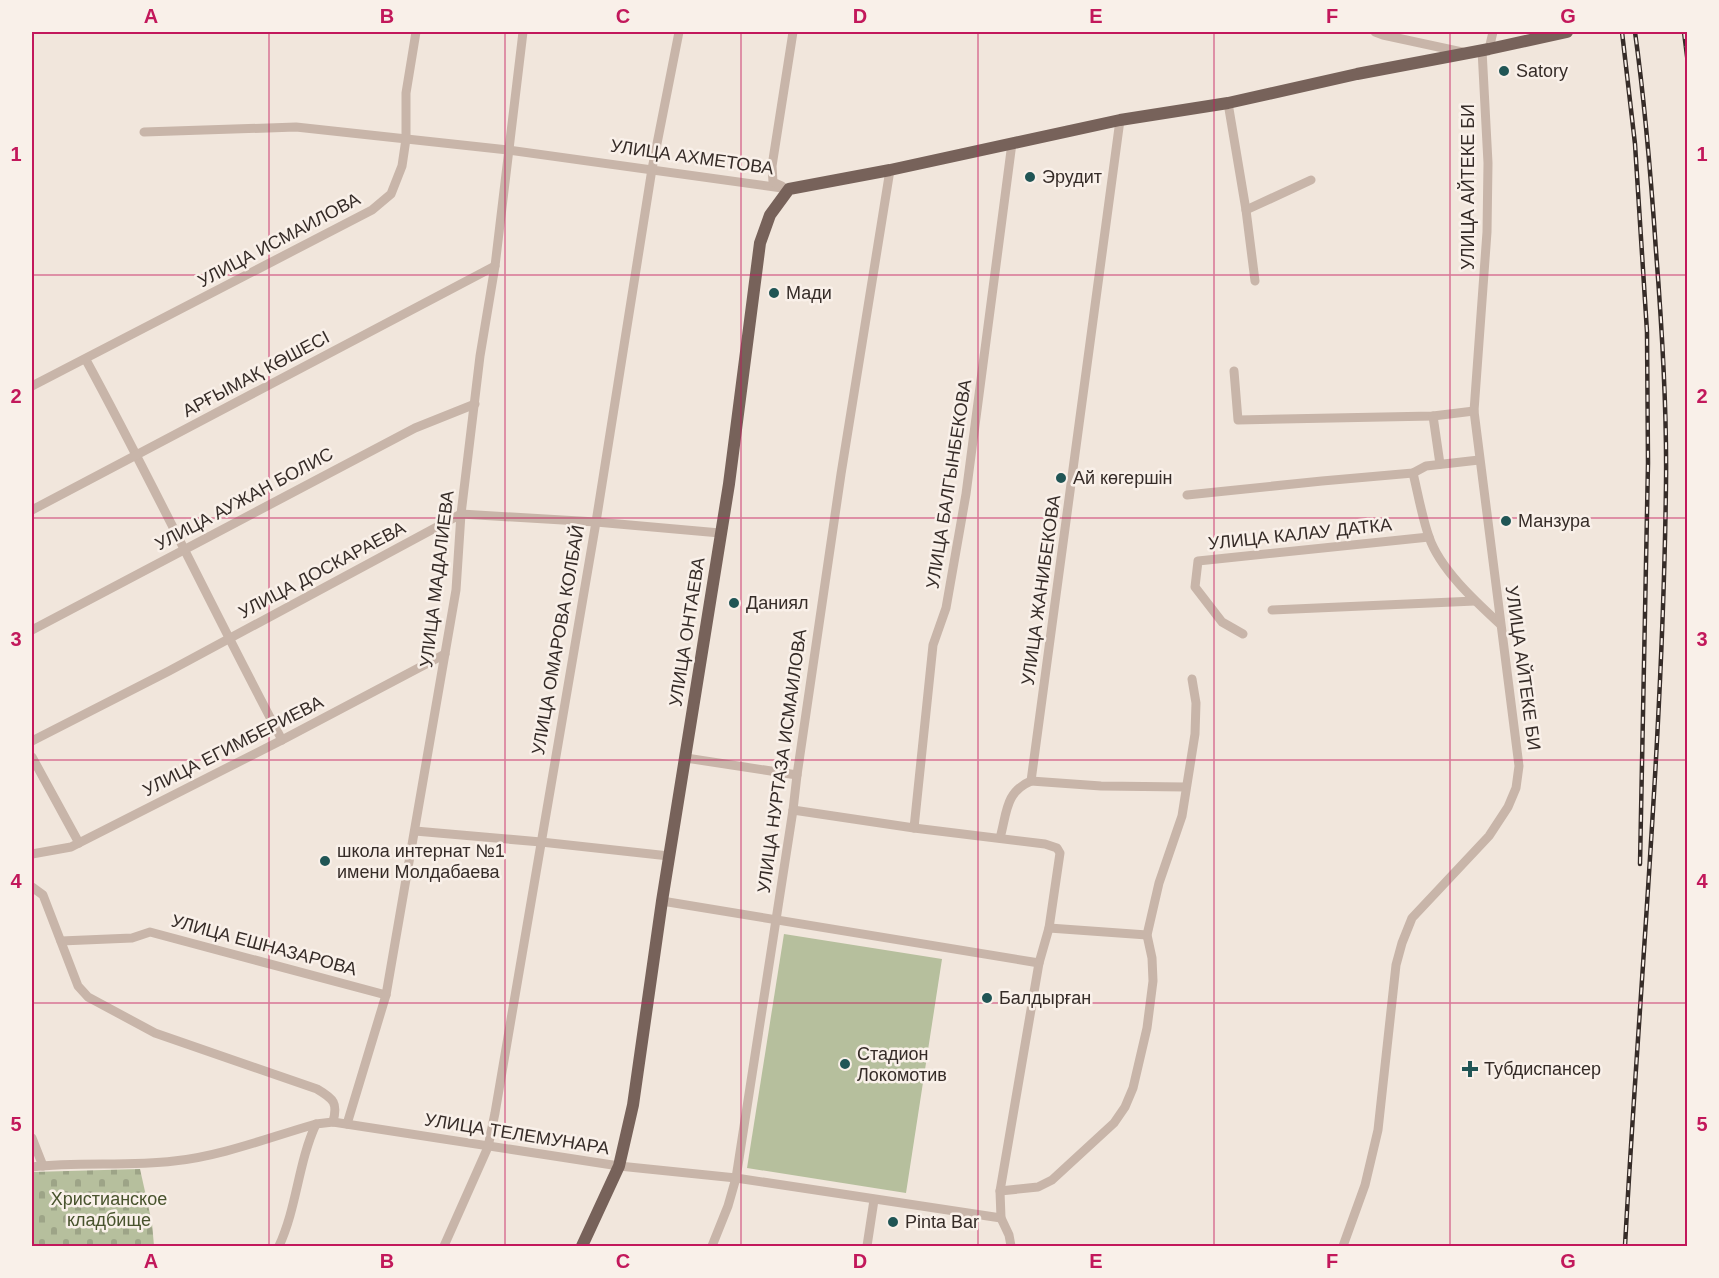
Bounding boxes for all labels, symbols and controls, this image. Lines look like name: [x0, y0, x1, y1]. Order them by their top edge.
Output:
text: A: [144, 5, 158, 27]
text: B: [380, 5, 394, 27]
text: C: [616, 5, 630, 27]
text: D: [853, 5, 867, 27]
text: E: [1089, 5, 1103, 27]
text: F: [1326, 5, 1338, 27]
text: G: [1560, 5, 1576, 27]
place label: Satory: [1516, 61, 1568, 81]
marker: Satory: [1497, 64, 1511, 78]
street label: УЛИЦА АЙТЕКЕ БИ: [1457, 104, 1478, 270]
street label: УЛИЦА АХМЕТОВА: [609, 136, 775, 178]
text: 1: [10, 143, 22, 165]
text: 1: [1696, 143, 1708, 165]
place label: Эрудит: [1042, 167, 1102, 187]
marker: Эрудит: [1023, 170, 1037, 184]
street label: УЛИЦА ИСМАИЛОВА: [194, 189, 364, 291]
place label: Мади: [786, 283, 832, 303]
marker: Мади: [767, 286, 781, 300]
street label: АРҒЫМАҚ КӨШЕСІ: [179, 327, 333, 421]
street label: УЛИЦА БАЛГЫНБЕКОВА: [923, 378, 975, 590]
text: 2: [10, 385, 22, 407]
text: 2: [1696, 385, 1708, 407]
street label: УЛИЦА АУЖАН БОЛИС: [152, 444, 336, 554]
place label: Ай көгершін: [1073, 468, 1173, 488]
marker: Ай көгершін: [1054, 471, 1068, 485]
street label: УЛИЦА МАДАЛИЕВА: [416, 489, 458, 669]
street label: УЛИЦА ЖАНИБЕКОВА: [1018, 494, 1064, 686]
place label: Манзура: [1518, 511, 1591, 531]
street label: УЛИЦА КАЛАУ ДАТКА: [1207, 514, 1393, 554]
marker: Манзура: [1499, 514, 1513, 528]
street label: УЛИЦА ДОСКАРАЕВА: [235, 518, 409, 622]
street label: УЛИЦА ОМАРОВА КОЛБАЙ: [527, 523, 588, 757]
street label: УЛИЦА ОНТАЕВА: [665, 556, 709, 708]
street label: УЛИЦА АЙТЕКЕ БИ: [1502, 584, 1545, 752]
place label: Даниял: [746, 593, 808, 613]
marker: Даниял: [727, 596, 741, 610]
text: 3: [10, 628, 22, 650]
street label: УЛИЦА НУРТАЗА ИСМАИЛОВА: [754, 628, 810, 894]
text: 3: [1696, 628, 1708, 650]
street label: УЛИЦА ЕГИМБЕРИЕВА: [139, 692, 327, 800]
place label: школа интернат №1 имени Молдабаева: [337, 841, 505, 882]
marker: школа интернат №1 имени Молдабаева: [318, 854, 332, 868]
text: 4: [10, 870, 22, 892]
text: 4: [1696, 870, 1708, 892]
street label: УЛИЦА ЕШНАЗАРОВА: [169, 911, 359, 979]
place label: Балдырған: [999, 988, 1091, 1008]
marker: Балдырған: [980, 991, 994, 1005]
place label: Стадион Локомотив: [857, 1044, 947, 1085]
marker: Стадион Локомотив: [838, 1057, 852, 1071]
place label: Тубдиспансер: [1484, 1059, 1601, 1079]
marker: Тубдиспансер: [1461, 1060, 1479, 1078]
street label: УЛИЦА ТЕЛЕМУНАРА: [423, 1109, 611, 1159]
text: 5: [10, 1113, 22, 1135]
text: 5: [1696, 1113, 1708, 1135]
park label: Христианское кладбище: [51, 1189, 167, 1230]
place label: Pinta Bar: [905, 1212, 979, 1232]
marker: Pinta Bar: [886, 1215, 900, 1229]
text: A: [144, 1250, 158, 1272]
text: B: [380, 1250, 394, 1272]
text: C: [616, 1250, 630, 1272]
text: D: [853, 1250, 867, 1272]
text: E: [1089, 1250, 1103, 1272]
text: F: [1326, 1250, 1338, 1272]
text: G: [1560, 1250, 1576, 1272]

